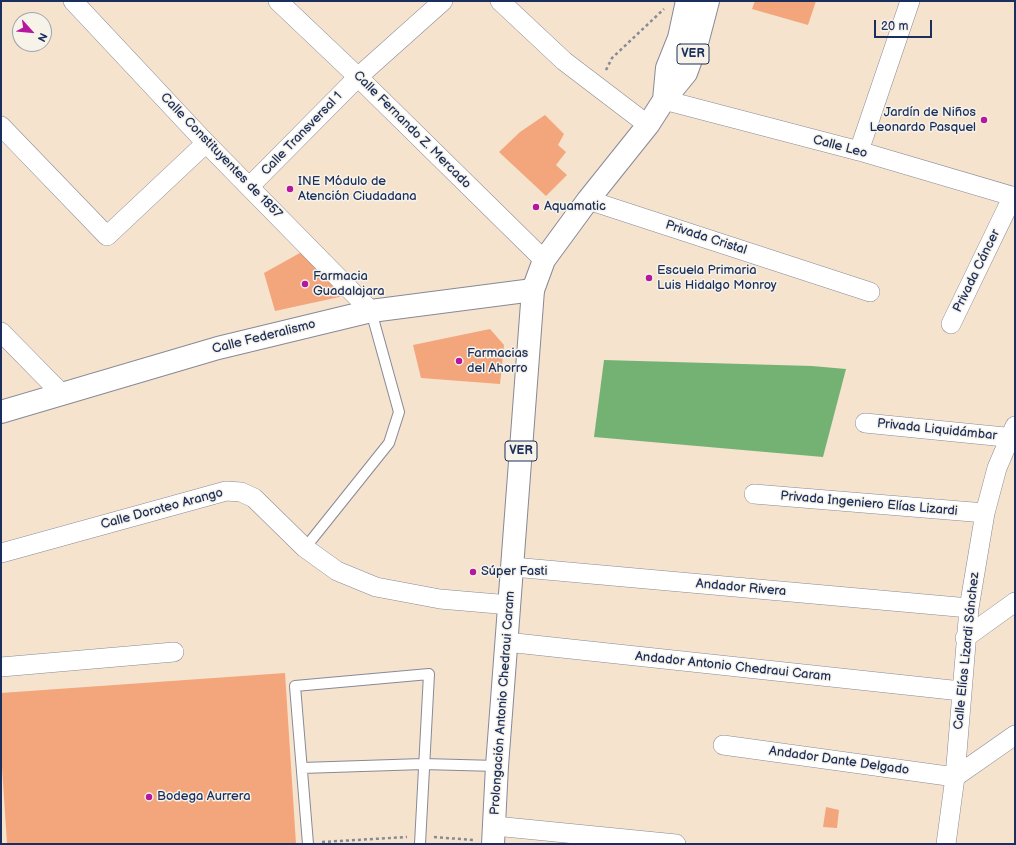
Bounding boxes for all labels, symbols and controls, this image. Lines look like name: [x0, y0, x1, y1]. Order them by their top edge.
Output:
north arrow: [12, 12, 52, 52]
scale bar: [876, 12, 934, 38]
text: 20 m: [881, 19, 908, 34]
text: N: [35, 31, 50, 44]
road number: VER: [677, 44, 709, 64]
street label: Calle Fernando Z. Mercado: [350, 68, 474, 192]
street label: Calle Transversal 1: [258, 89, 346, 179]
street label: Calle Constituyentes de 1857: [157, 90, 285, 222]
place label: Jardín de Niños Leonardo Pasquel: [869, 105, 976, 136]
marker: Jardín de Niños Leonardo Pasquel: [979, 115, 989, 125]
street label: Calle Leo: [811, 132, 869, 162]
place label: INE Módulo de Atención Ciudadana: [298, 174, 417, 205]
marker: INE Módulo de Atención Ciudadana: [285, 184, 295, 194]
place label: Aquamatic: [544, 199, 606, 215]
marker: Aquamatic: [531, 202, 541, 212]
street label: Privada Cristal: [663, 218, 749, 258]
street label: Privada Cáncer: [950, 227, 1004, 315]
place label: Escuela Primaria Luis Hidalgo Monroy: [657, 263, 777, 294]
place label: Farmacia Guadalajara: [313, 269, 385, 300]
marker: Escuela Primaria Luis Hidalgo Monroy: [644, 273, 654, 283]
marker: Farmacia Guadalajara: [300, 279, 310, 289]
street label: Calle Federalismo: [211, 317, 317, 357]
place label: Farmacias del Ahorro: [467, 346, 528, 377]
marker: Farmacias del Ahorro: [454, 356, 464, 366]
street label: Privada Liquidámbar: [876, 416, 998, 444]
road number: VER: [505, 441, 537, 461]
street label: Calle Doroteo Arango: [99, 485, 225, 533]
street label: Privada Ingeniero Elías Lizardi: [780, 488, 958, 520]
place label: Súper Fasti: [481, 564, 548, 580]
marker: Súper Fasti: [468, 567, 478, 577]
street label: Calle Elías Lizardi Sánchez: [951, 571, 983, 731]
street label: Andador Rivera: [695, 576, 787, 600]
street label: Prolongación Antonio Chedraui Caram: [487, 591, 519, 815]
street label: Andador Antonio Chedraui Caram: [634, 649, 832, 685]
street label: Andador Dante Delgado: [768, 743, 910, 779]
place label: Bodega Aurrera: [157, 789, 251, 805]
marker: Bodega Aurrera: [144, 792, 154, 802]

